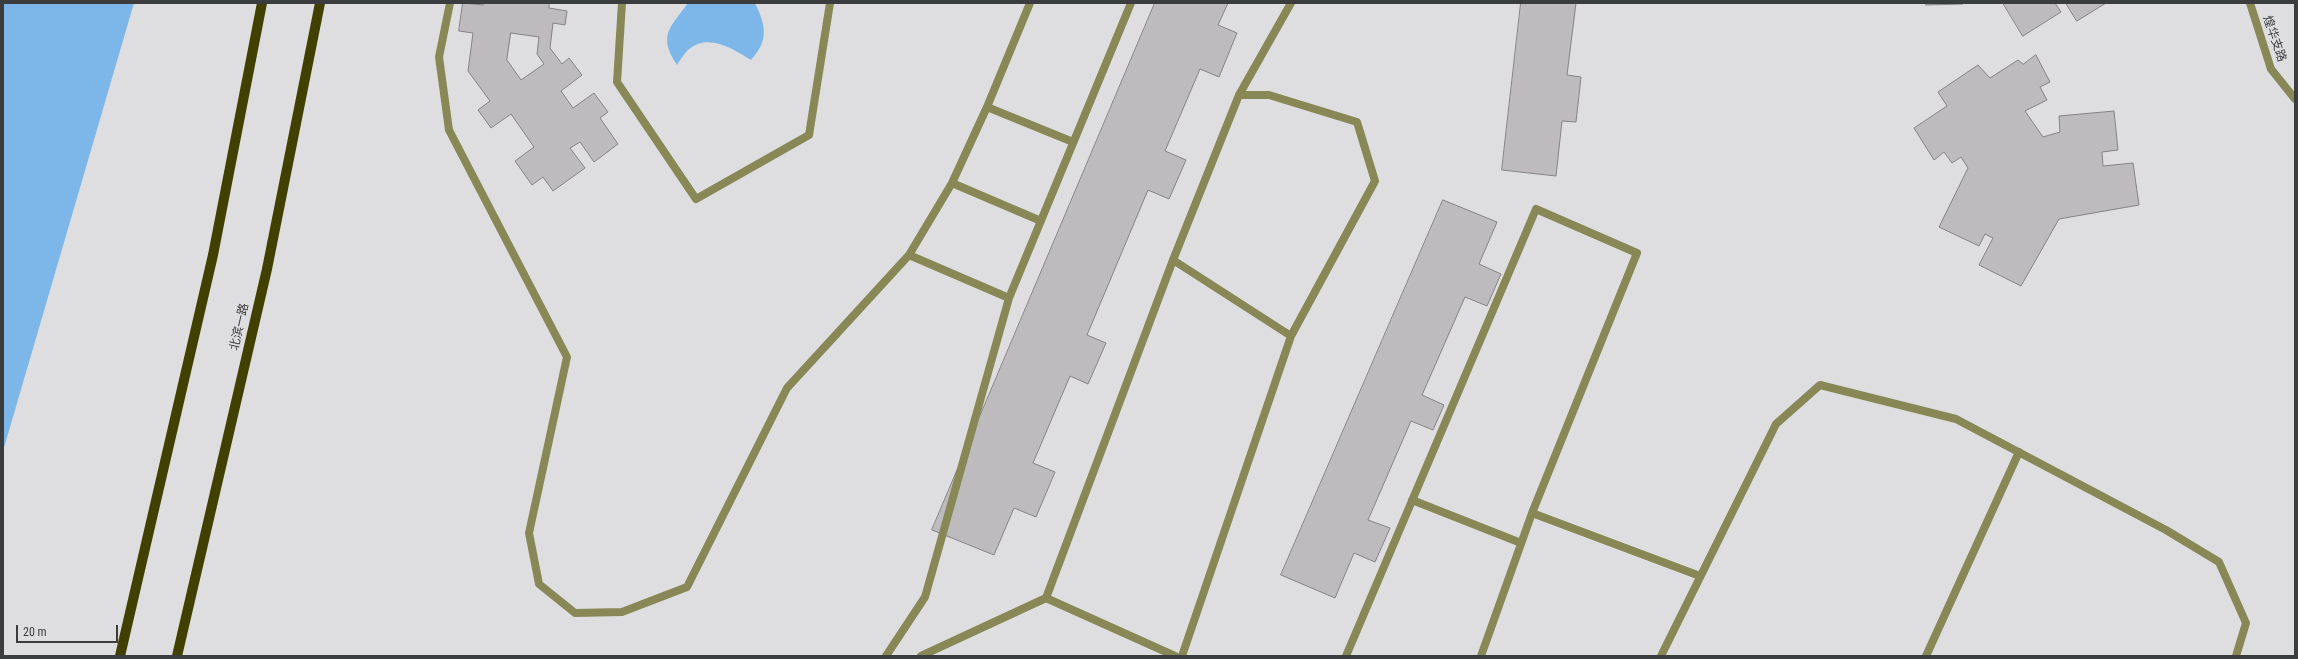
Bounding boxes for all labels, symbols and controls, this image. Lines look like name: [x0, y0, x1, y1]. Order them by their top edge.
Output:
street label: 煌华支路: [2259, 14, 2289, 64]
street label: 北滨一路: [228, 302, 252, 352]
scale bar: [18, 617, 120, 643]
text: 20 m: [23, 625, 47, 639]

